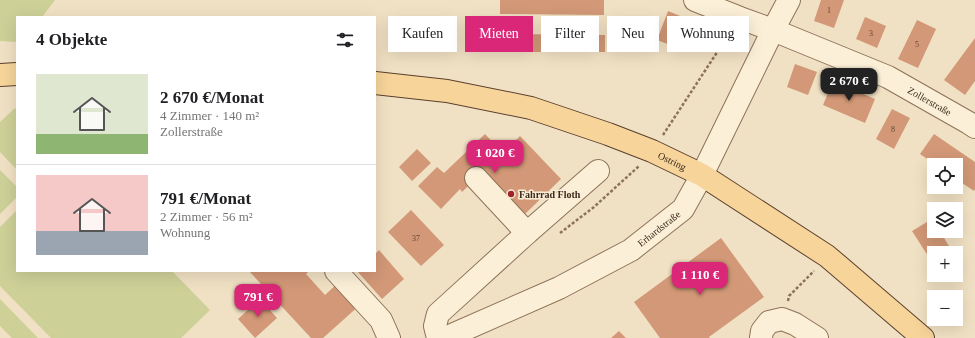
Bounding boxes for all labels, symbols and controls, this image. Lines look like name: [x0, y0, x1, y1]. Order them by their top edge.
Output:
house number: 1: [827, 6, 831, 15]
chip: Kaufen: [388, 16, 457, 52]
chip: Mieten: [465, 16, 533, 52]
chip: Filter: [541, 16, 599, 52]
chip: Neu: [607, 16, 659, 52]
chip: Wohnung: [667, 16, 749, 52]
icon: filters: [334, 29, 356, 51]
house number: 3: [869, 29, 873, 38]
text: 4 Objekte: [36, 30, 107, 49]
house number: 5: [915, 40, 919, 49]
pin: 2 670 €: [812, 68, 886, 102]
text: 2 670 €: [830, 73, 869, 88]
street label: Zollerstraße: [906, 84, 954, 118]
text: 2 670 €/Monat: [160, 88, 264, 107]
icon: home: [68, 90, 116, 138]
text: 4 Zimmer · 140 m²: [160, 108, 259, 123]
text: Zollerstraße: [160, 124, 223, 139]
house number: 8: [891, 125, 895, 134]
pin: 1 020 €: [458, 140, 532, 174]
text: 1 020 €: [476, 145, 515, 160]
street label: Ostring: [656, 150, 688, 173]
map controls: [927, 158, 963, 326]
button: locate: [927, 158, 963, 194]
text: 791 €/Monat: [160, 189, 251, 208]
marker: Fahrrad Floth: [506, 189, 516, 199]
place label: Fahrrad Floth: [519, 189, 581, 200]
icon: home: [68, 191, 116, 239]
button: layers: [927, 202, 963, 238]
street label: Erhardstraße: [635, 208, 683, 249]
text: 2 Zimmer · 56 m²: [160, 209, 253, 224]
text: Wohnung: [160, 225, 210, 240]
house number: 37: [412, 234, 420, 243]
button: +: [927, 246, 963, 282]
pin: 1 110 €: [663, 262, 737, 296]
text: 1 110 €: [681, 267, 719, 282]
pin: 791 €: [230, 284, 286, 318]
text: 791 €: [243, 289, 273, 304]
button: −: [927, 290, 963, 326]

